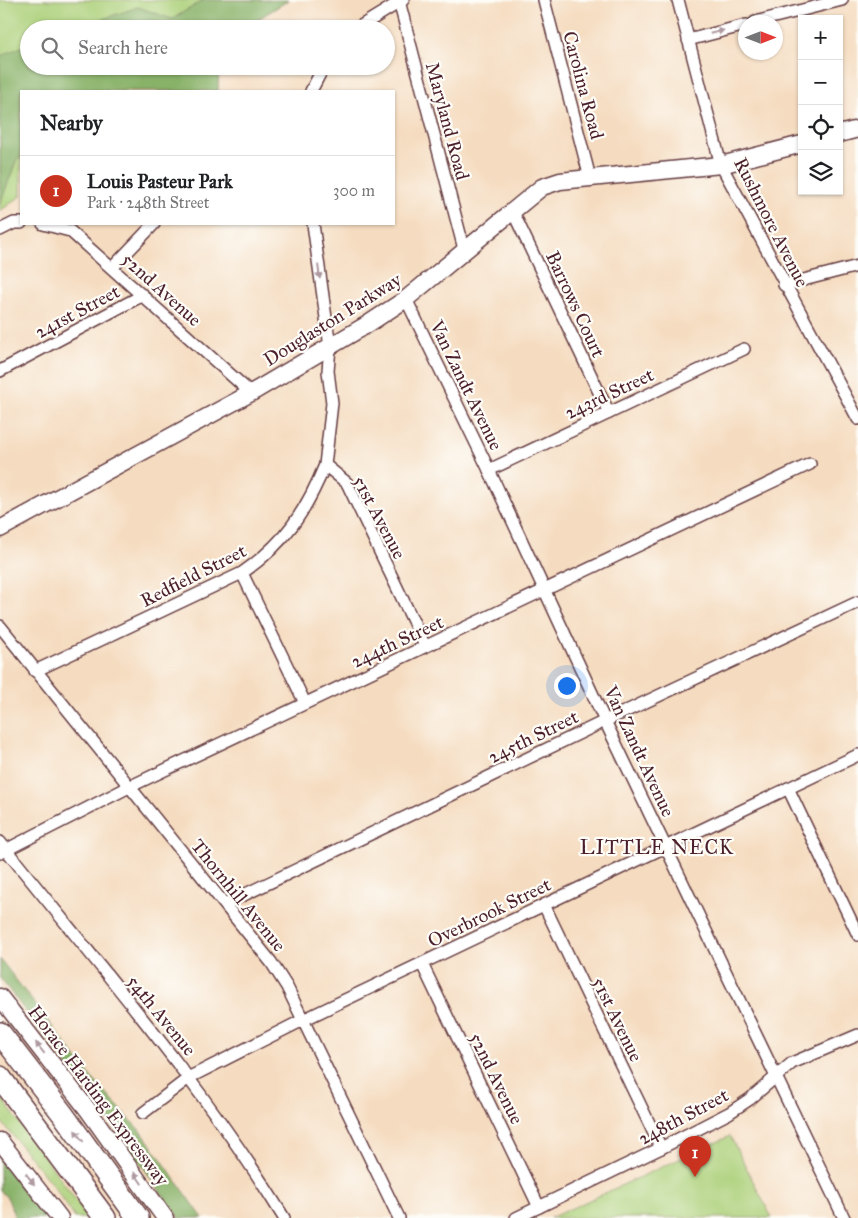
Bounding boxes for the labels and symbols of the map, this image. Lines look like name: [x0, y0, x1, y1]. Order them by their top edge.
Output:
north arrow: [738, 15, 783, 60]
one-way arrow: [709, 28, 724, 36]
street label: Carolina Road: [558, 29, 609, 142]
street label: Maryland Road: [421, 60, 474, 183]
street label: Rushmore Avenue: [729, 154, 814, 291]
street label: Barrows Court: [541, 247, 610, 361]
street label: 52nd Avenue: [117, 248, 206, 331]
one-way arrow: [315, 264, 323, 280]
street label: Douglaston Parkway: [259, 267, 407, 372]
street label: 241st Street: [31, 279, 124, 343]
street label: Van Zandt Avenue: [425, 316, 508, 454]
street label: 243rd Street: [561, 363, 658, 424]
street label: 51st Avenue: [348, 472, 411, 563]
street label: Redfield Street: [137, 539, 250, 612]
street label: 244th Street: [347, 610, 447, 673]
your location: [554, 673, 580, 699]
street label: Van Zandt Avenue: [599, 681, 680, 820]
street label: 245th Street: [484, 705, 582, 768]
street label: Thornhill Avenue: [186, 835, 291, 956]
district label: LITTLE NECK: [580, 835, 734, 859]
street label: Overbrook Street: [424, 873, 555, 952]
street label: 54th Avenue: [122, 970, 201, 1060]
street label: 51st Avenue: [587, 973, 648, 1065]
street label: Horace Harding Expressway: [22, 1001, 175, 1191]
street label: 52nd Avenue: [464, 1029, 529, 1128]
one-way arrow: [34, 1042, 45, 1055]
street label: 248th Street: [634, 1083, 732, 1150]
one-way arrow: [74, 1129, 84, 1143]
pin: 1: [679, 1136, 711, 1177]
one-way arrow: [133, 1171, 143, 1184]
one-way arrow: [25, 1172, 36, 1185]

